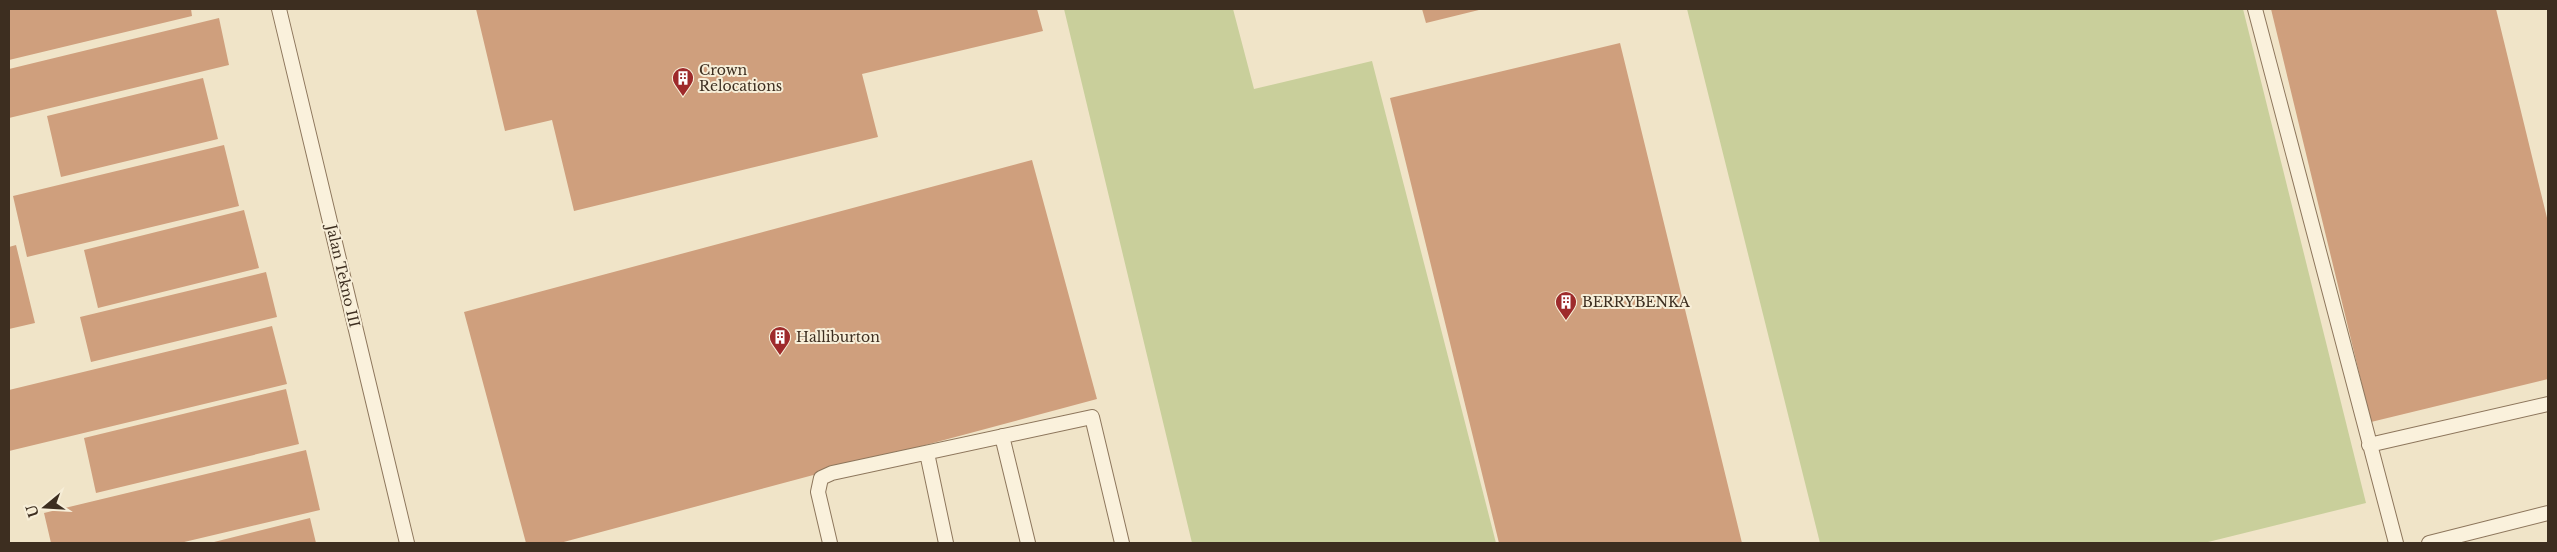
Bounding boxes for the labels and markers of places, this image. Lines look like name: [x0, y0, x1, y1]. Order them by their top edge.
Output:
place label: Crown Relocations: [699, 61, 782, 95]
building icon: Crown Relocations: [671, 66, 695, 97]
building icon: BERRYBENKA: [1554, 290, 1578, 321]
place label: BERRYBENKA: [1582, 293, 1690, 311]
building icon: Halliburton: [768, 325, 792, 356]
place label: Halliburton: [796, 328, 880, 346]

